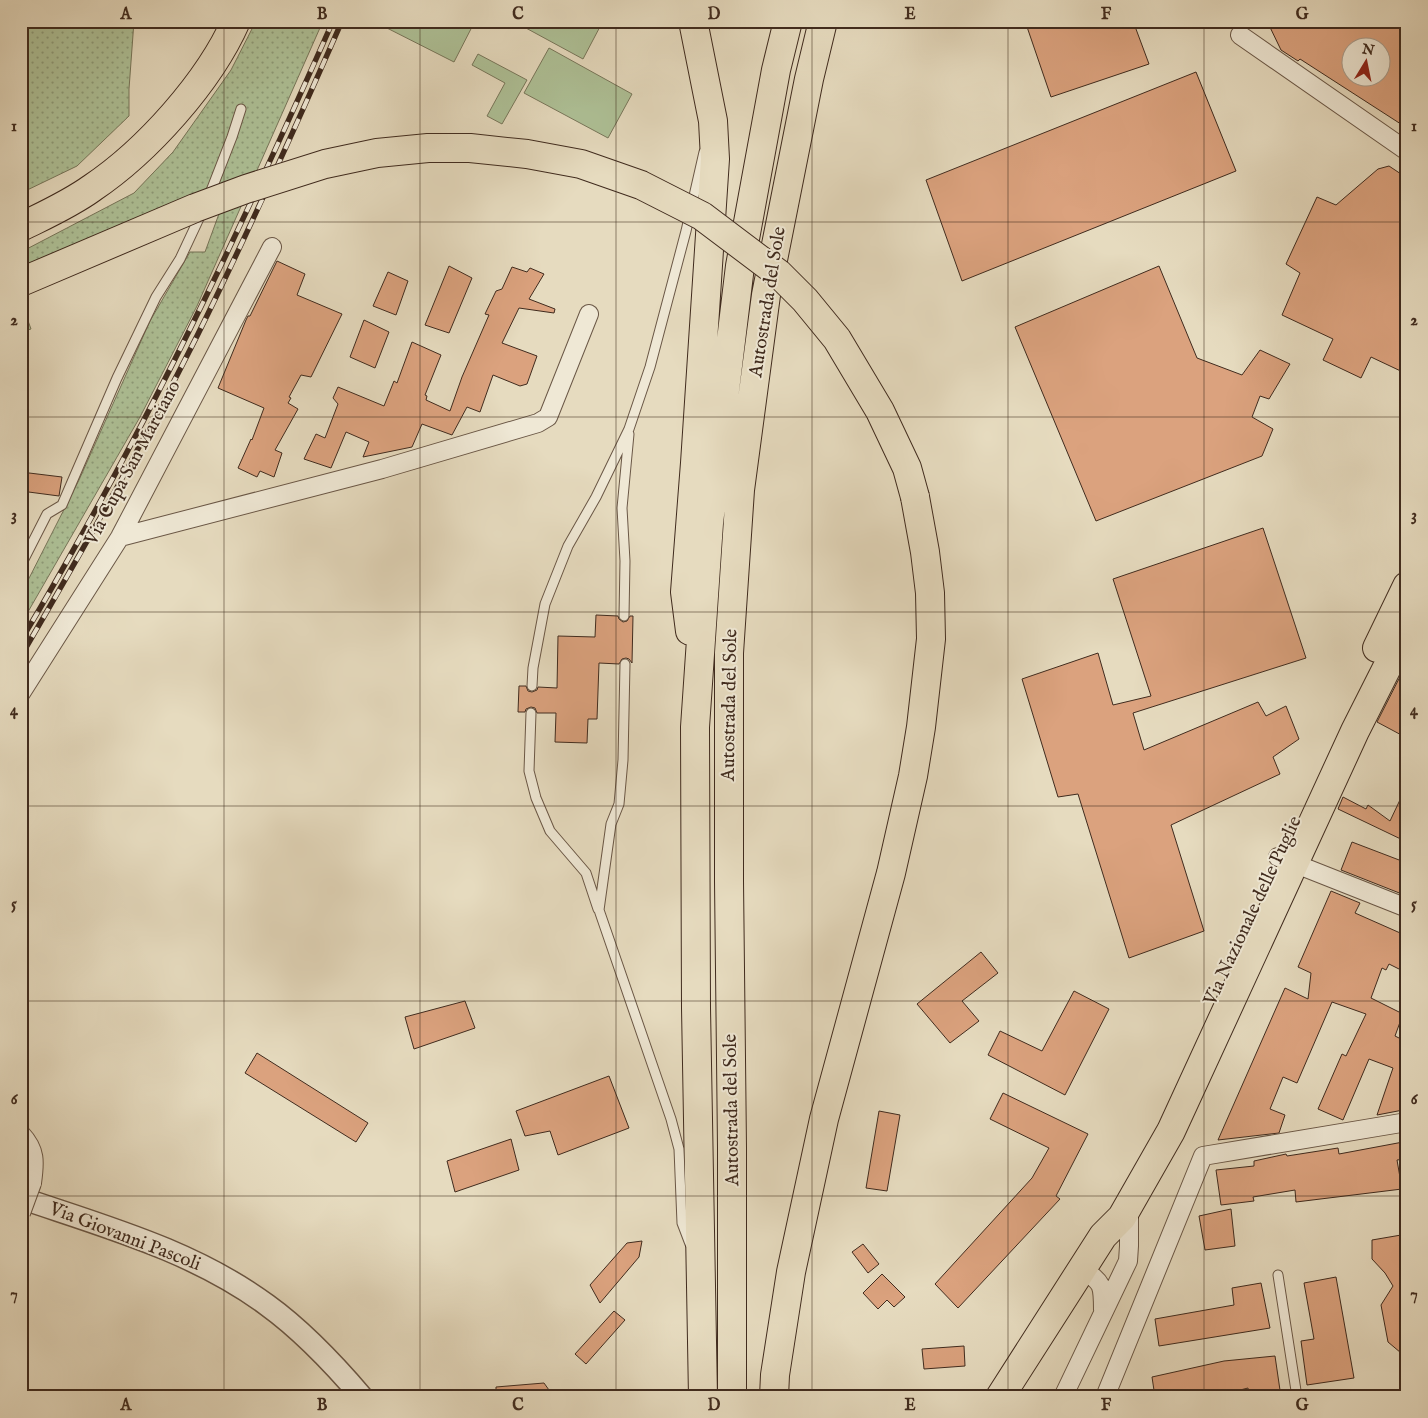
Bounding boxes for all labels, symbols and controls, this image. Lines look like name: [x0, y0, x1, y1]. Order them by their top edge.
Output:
text: A: [120, 5, 133, 25]
text: B: [317, 5, 328, 25]
text: C: [512, 5, 524, 25]
text: D: [708, 5, 721, 25]
text: E: [904, 5, 916, 25]
text: F: [1101, 5, 1112, 25]
text: G: [1296, 5, 1309, 25]
north arrow: [1340, 38, 1390, 88]
text: N: [1360, 40, 1376, 60]
text: 1: [11, 117, 17, 137]
text: 1: [1411, 117, 1417, 137]
street label: Autostrada del Sole: [744, 225, 792, 380]
text: 2: [10, 311, 18, 331]
text: 2: [1410, 311, 1418, 331]
street label: Via Cupa San Marciano: [79, 377, 187, 550]
text: 3: [11, 506, 17, 526]
text: 3: [1411, 506, 1417, 526]
street label: Autostrada del Sole: [717, 628, 743, 782]
text: 4: [10, 701, 19, 721]
text: 4: [1410, 701, 1419, 721]
street label: Via Nazionale delle Puglie: [1198, 812, 1308, 1010]
text: 5: [11, 895, 17, 915]
text: 5: [1411, 895, 1417, 915]
street label: Autostrada del Sole: [719, 1033, 745, 1187]
text: 6: [11, 1090, 19, 1110]
text: 6: [1411, 1090, 1419, 1110]
street label: Via Giovanni Pascoli: [45, 1197, 204, 1277]
text: 7: [10, 1285, 18, 1305]
text: 7: [1410, 1285, 1418, 1305]
text: A: [120, 1396, 133, 1416]
text: B: [317, 1396, 328, 1416]
text: C: [512, 1396, 524, 1416]
text: D: [708, 1396, 721, 1416]
text: E: [904, 1396, 916, 1416]
text: F: [1101, 1396, 1112, 1416]
text: G: [1296, 1396, 1309, 1416]

